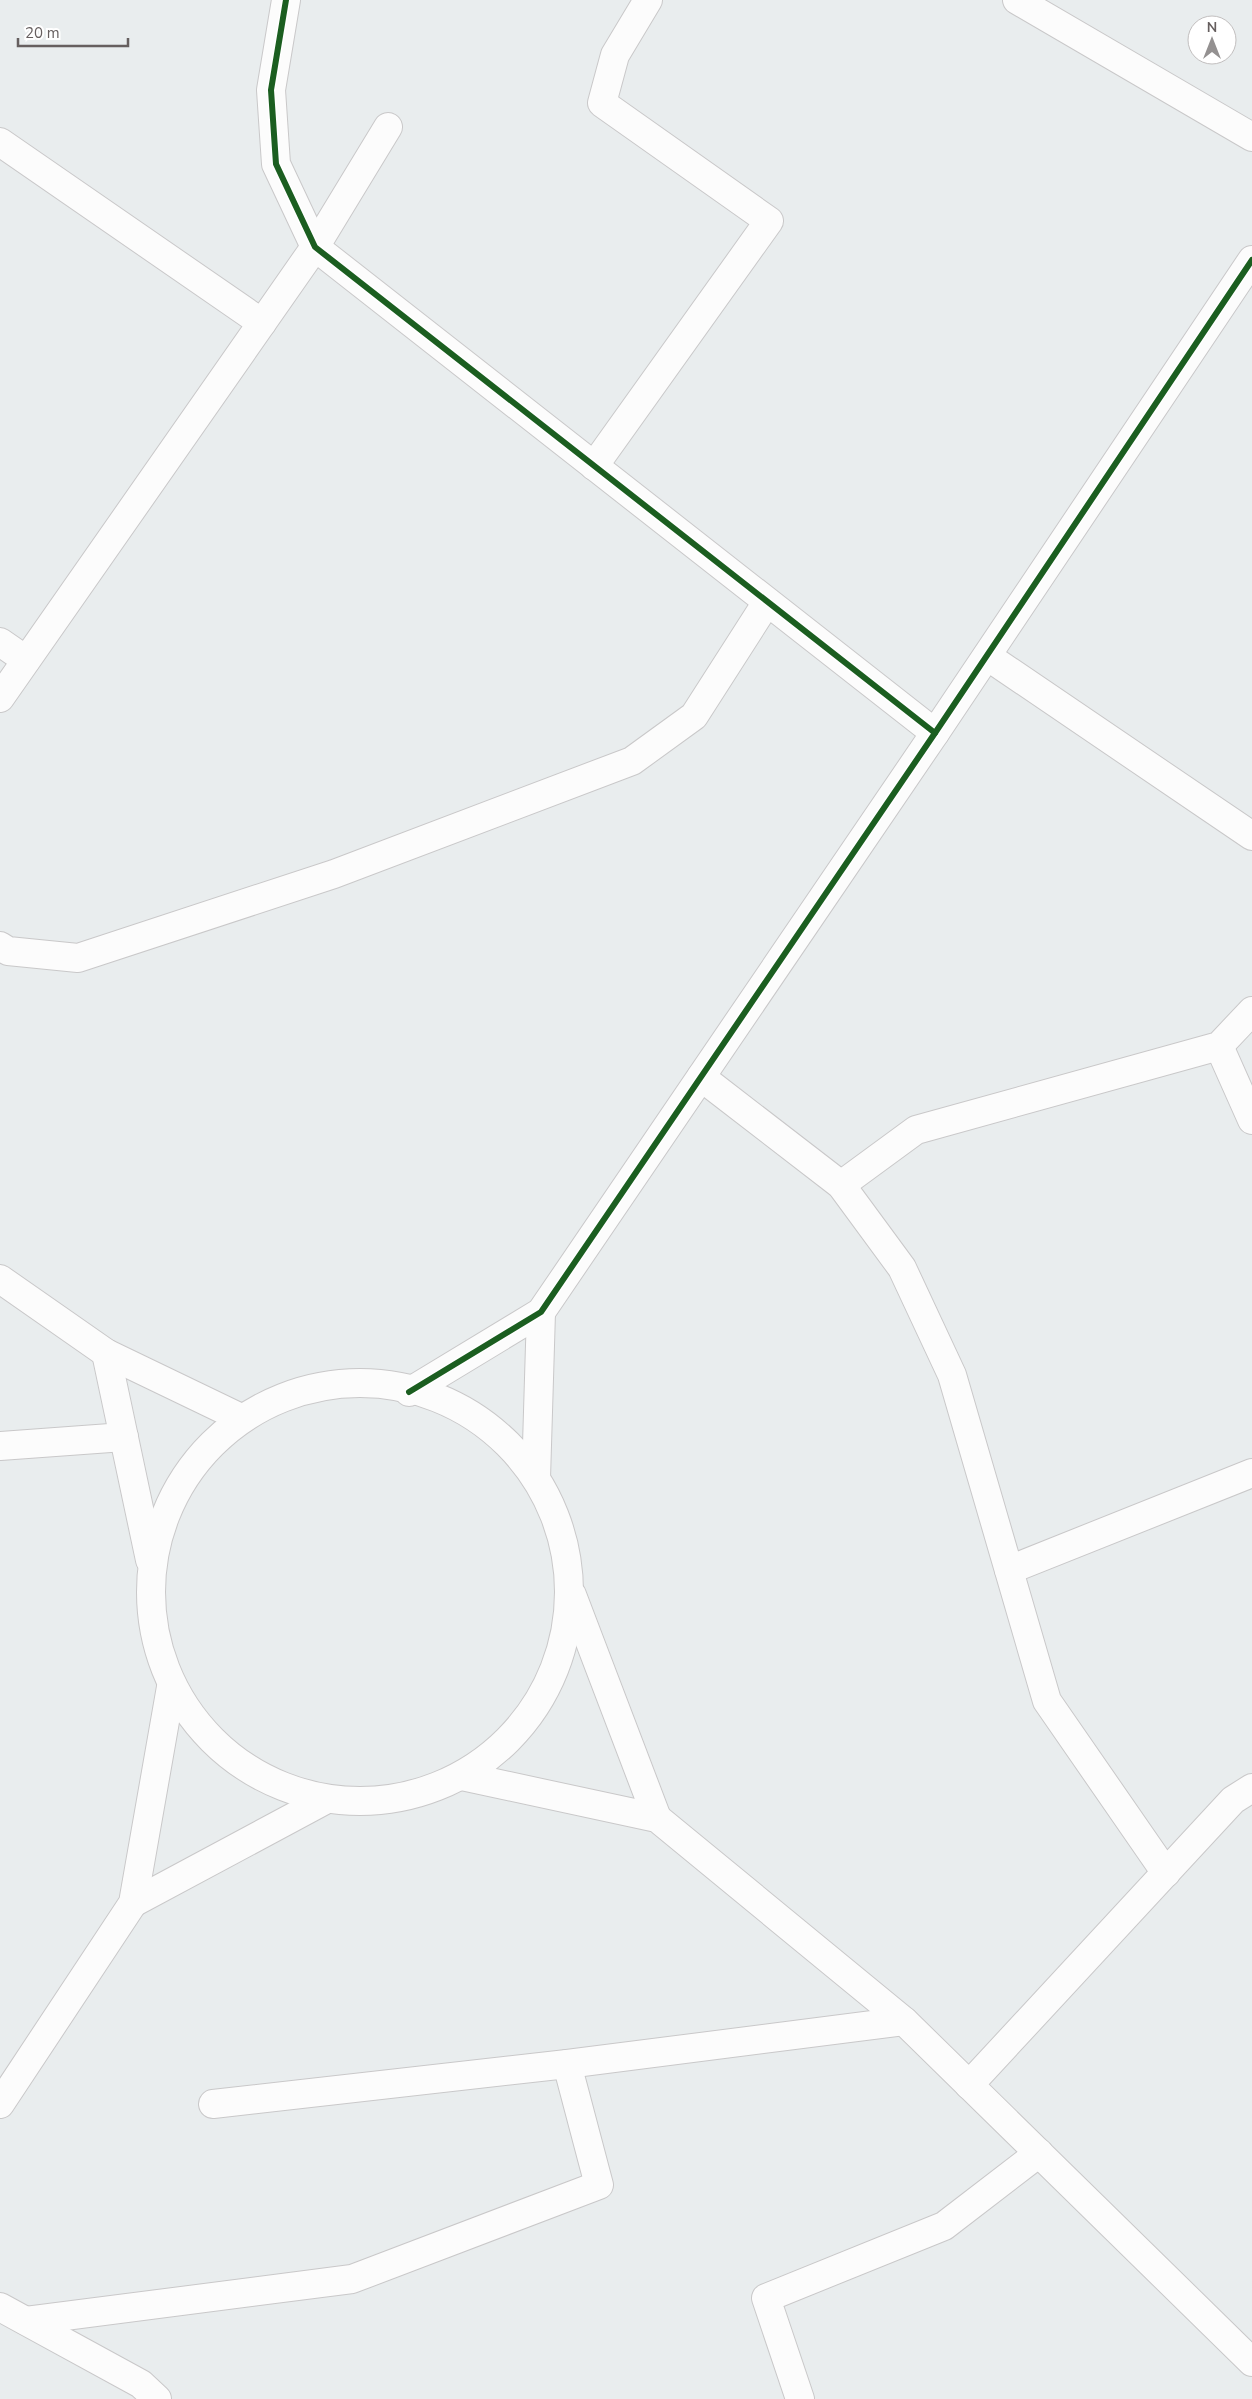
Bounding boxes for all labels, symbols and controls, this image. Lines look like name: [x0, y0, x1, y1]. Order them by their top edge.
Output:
scale bar: [18, 15, 128, 47]
north arrow: [1187, 15, 1237, 65]
text: N: [1207, 18, 1217, 37]
text: 20 m: [25, 23, 60, 43]

